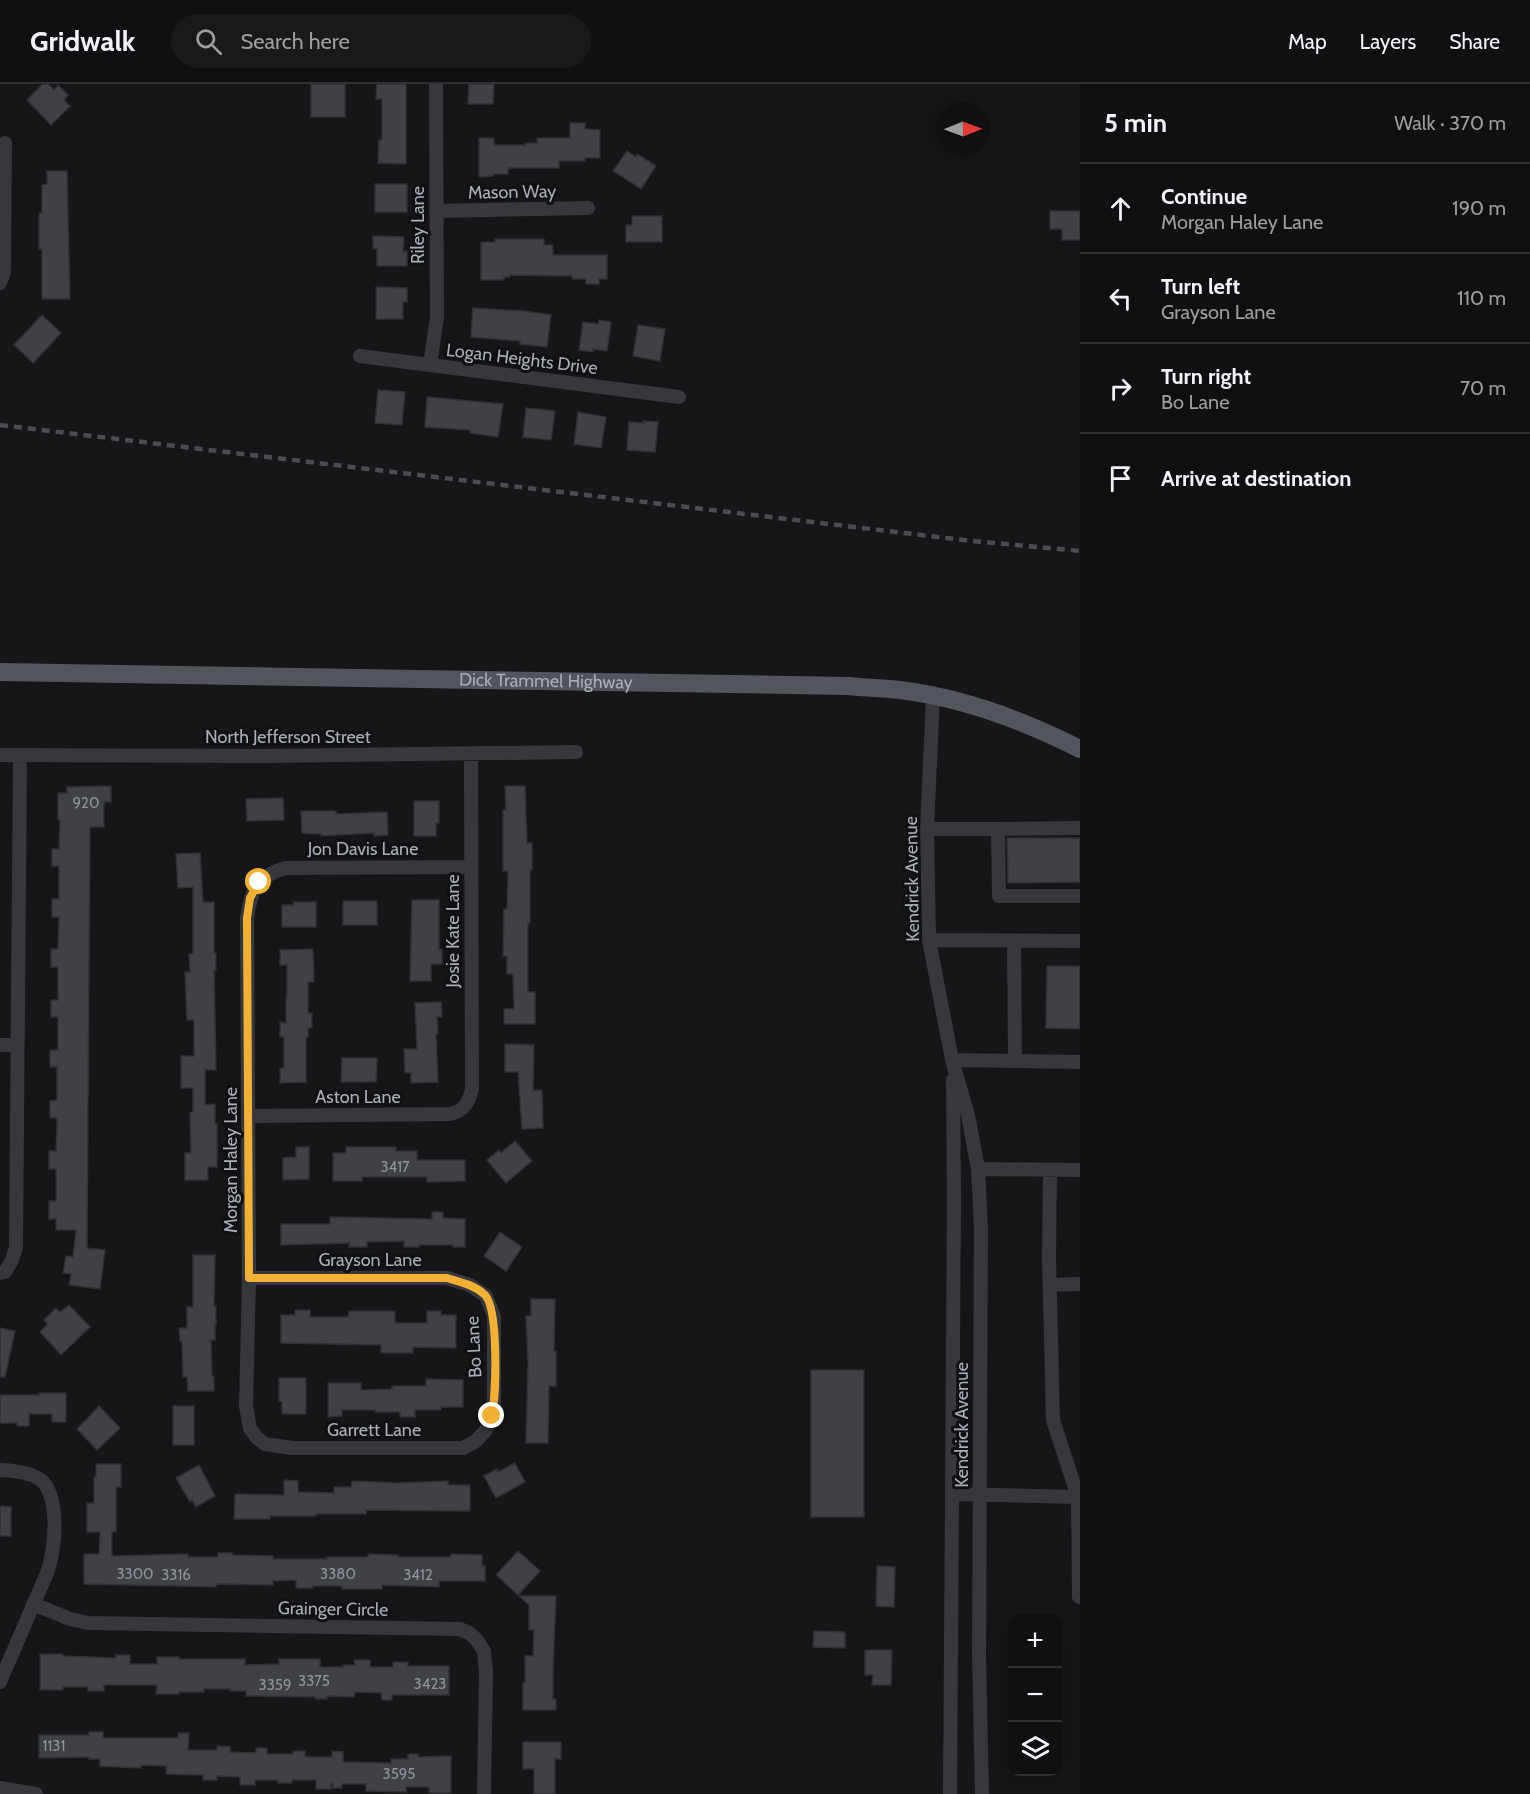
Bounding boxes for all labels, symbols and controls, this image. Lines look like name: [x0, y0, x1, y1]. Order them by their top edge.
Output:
search box: [171, 14, 591, 68]
text: Gridwalk: [30, 24, 135, 58]
icon: search: [192, 25, 225, 58]
text: Search here: [240, 28, 350, 55]
text: Map: [1288, 29, 1327, 54]
text: Layers: [1360, 29, 1416, 54]
text: Share: [1449, 29, 1500, 54]
north arrow: [936, 102, 990, 156]
text: 5 min: [1104, 107, 1167, 139]
text: Walk · 370 m: [1394, 111, 1506, 135]
street label: Mason Way: [468, 180, 556, 204]
text: Continue: [1161, 183, 1247, 210]
street label: Riley Lane: [407, 186, 429, 264]
icon: ahead: [1104, 192, 1137, 225]
text: 190 m: [1452, 196, 1506, 220]
text: Morgan Haley Lane: [1161, 210, 1323, 234]
text: Turn left: [1161, 273, 1240, 300]
icon: left: [1104, 282, 1137, 315]
text: 110 m: [1457, 286, 1506, 310]
text: Grayson Lane: [1161, 300, 1276, 324]
street label: Logan Heights Drive: [445, 339, 599, 379]
text: Turn right: [1161, 363, 1251, 390]
icon: right: [1104, 372, 1137, 405]
text: 70 m: [1460, 376, 1506, 400]
text: Bo Lane: [1161, 390, 1229, 414]
icon: arrive: [1104, 462, 1137, 495]
text: Arrive at destination: [1161, 465, 1351, 492]
street label: Dick Trammel Highway: [459, 669, 633, 693]
street label: North Jefferson Street: [205, 726, 371, 748]
house number: 920: [73, 794, 99, 812]
street label: Kendrick Avenue: [900, 816, 924, 942]
street label: Jon Davis Lane: [307, 838, 418, 860]
route start: [245, 868, 271, 894]
street label: Josie Kate Lane: [442, 874, 464, 989]
street label: Aston Lane: [315, 1086, 401, 1108]
street label: Morgan Haley Lane: [220, 1087, 242, 1233]
house number: 3417: [380, 1158, 410, 1176]
street label: Grayson Lane: [318, 1249, 422, 1271]
street label: Bo Lane: [461, 1316, 487, 1378]
street label: Kendrick Avenue: [951, 1362, 973, 1488]
route end: [478, 1402, 504, 1428]
street label: Garrett Lane: [327, 1419, 421, 1441]
house number: 3300: [116, 1565, 154, 1583]
house number: 3380: [320, 1565, 356, 1583]
house number: 3316: [161, 1566, 191, 1584]
house number: 3412: [403, 1566, 433, 1584]
street label: Grainger Circle: [278, 1597, 388, 1621]
map controls: [1008, 1614, 1062, 1776]
button: +: [1008, 1614, 1062, 1668]
button: −: [1008, 1668, 1062, 1722]
house number: 3375: [298, 1672, 330, 1690]
house number: 3423: [414, 1675, 446, 1693]
house number: 3359: [259, 1676, 291, 1694]
button: layers: [1008, 1722, 1062, 1776]
house number: 1131: [43, 1737, 65, 1755]
house number: 3595: [383, 1765, 415, 1783]

